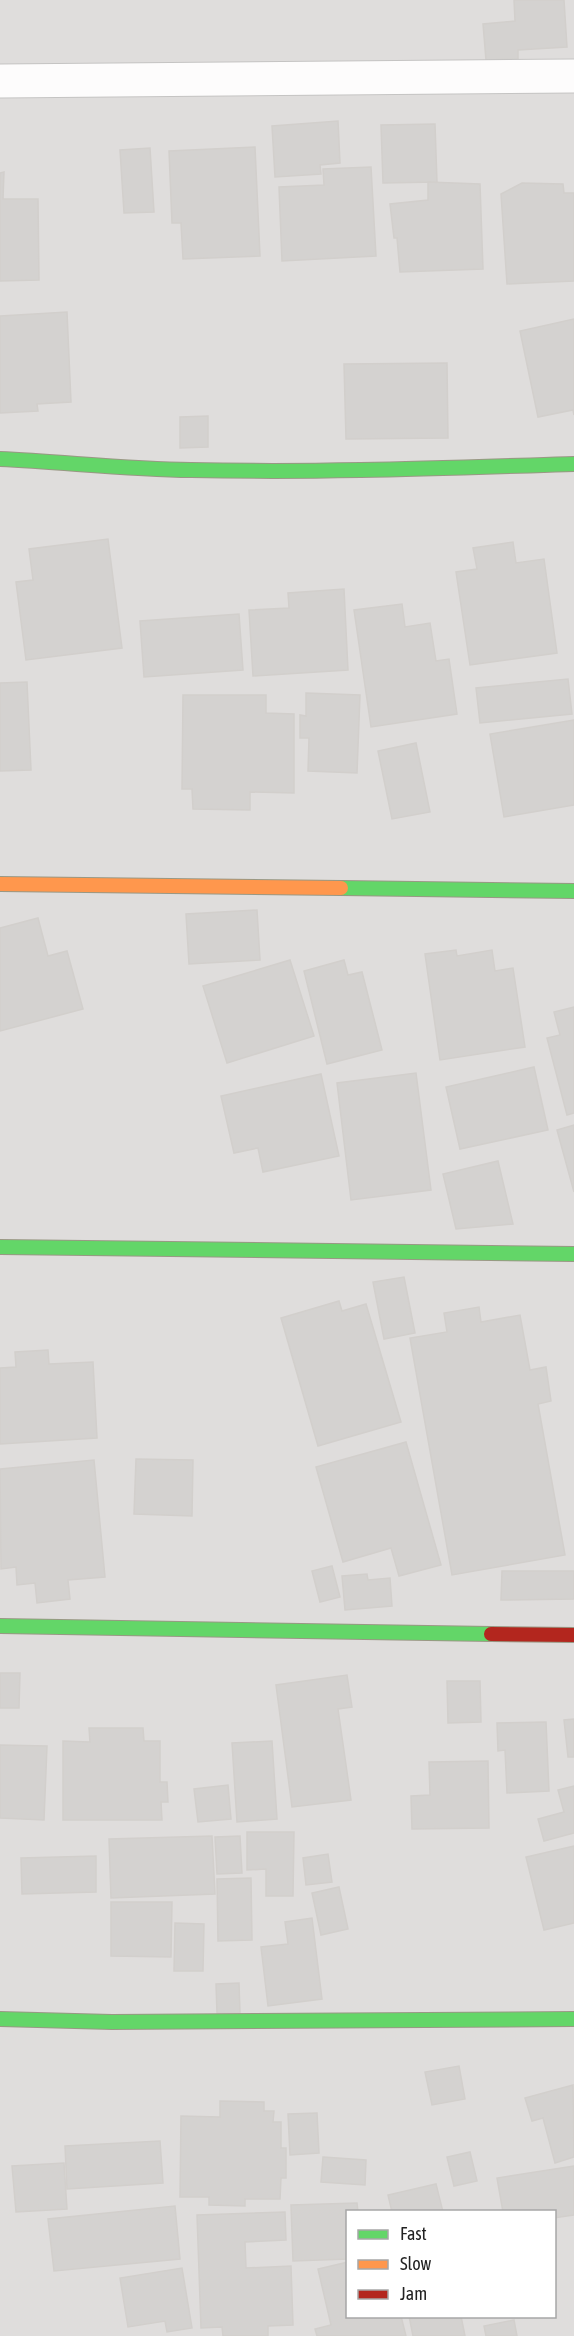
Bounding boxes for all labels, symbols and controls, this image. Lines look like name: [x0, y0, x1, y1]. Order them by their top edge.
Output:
legend: [346, 2210, 556, 2318]
text: Fast: [400, 2223, 427, 2244]
text: Slow: [400, 2253, 431, 2274]
text: Jam: [400, 2283, 427, 2304]

